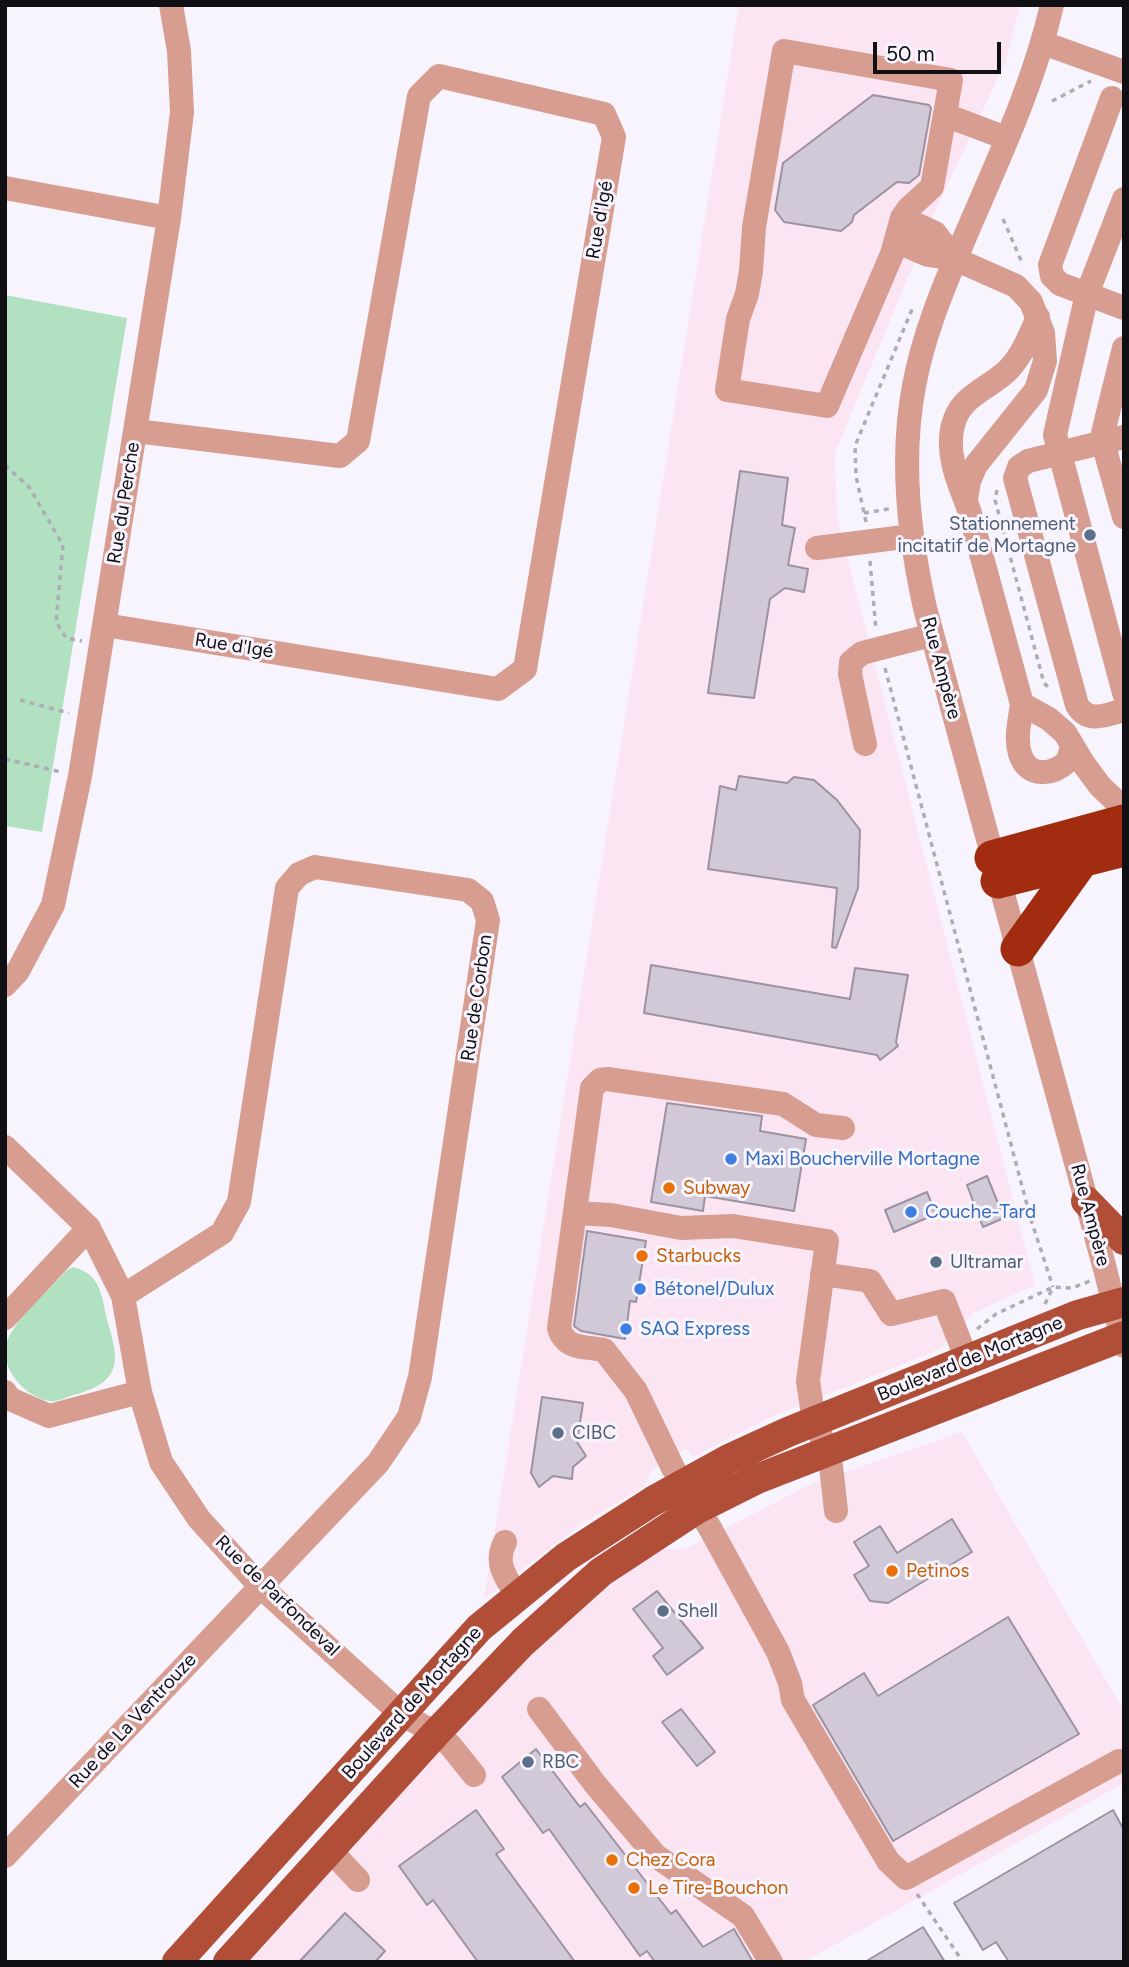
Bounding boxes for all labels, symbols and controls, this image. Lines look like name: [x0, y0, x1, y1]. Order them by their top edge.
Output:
scale bar: [877, 28, 1005, 72]
text: 50 m: [886, 41, 935, 66]
street label: Rue d'Igé: [582, 179, 618, 261]
street label: Rue du Perche: [103, 441, 145, 565]
place label: Stationnement incitatif de Mortagne: [898, 513, 1076, 557]
marker: Stationnement incitatif de Mortagne: [1082, 527, 1098, 543]
street label: Rue Ampère: [916, 614, 966, 722]
street label: Rue d'Igé: [193, 629, 275, 663]
street label: Rue de Corbon: [457, 933, 497, 1063]
place label: Maxi Boucherville Mortagne: [745, 1148, 980, 1170]
marker: Maxi Boucherville Mortagne: [723, 1151, 739, 1167]
street label: Rue Ampère: [1065, 1161, 1115, 1269]
place label: Subway: [683, 1177, 750, 1199]
marker: Subway: [661, 1180, 677, 1196]
place label: Couche-Tard: [925, 1201, 1036, 1223]
marker: Couche-Tard: [903, 1204, 919, 1220]
place label: Starbucks: [656, 1245, 741, 1267]
marker: Starbucks: [634, 1248, 650, 1264]
place label: Ultramar: [950, 1251, 1023, 1273]
marker: Ultramar: [928, 1254, 944, 1270]
place label: Bétonel/Dulux: [654, 1278, 774, 1300]
marker: Bétonel/Dulux: [632, 1281, 648, 1297]
street label: Boulevard de Mortagne: [874, 1311, 1066, 1407]
place label: SAQ Express: [640, 1318, 750, 1340]
marker: SAQ Express: [618, 1321, 634, 1337]
place label: CIBC: [572, 1422, 616, 1444]
marker: CIBC: [550, 1425, 566, 1441]
street label: Rue de Parfondeval: [210, 1531, 344, 1661]
place label: Petinos: [906, 1560, 969, 1582]
marker: Petinos: [884, 1563, 900, 1579]
place label: Shell: [677, 1600, 718, 1622]
marker: Shell: [655, 1603, 671, 1619]
street label: Boulevard de Mortagne: [337, 1622, 487, 1784]
street label: Rue de La Ventrouze: [65, 1649, 201, 1793]
place label: RBC: [542, 1751, 579, 1773]
marker: RBC: [520, 1754, 536, 1770]
place label: Chez Cora: [626, 1849, 716, 1871]
marker: Chez Cora: [604, 1852, 620, 1868]
place label: Le Tire-Bouchon: [648, 1877, 788, 1899]
marker: Le Tire-Bouchon: [626, 1880, 642, 1896]

